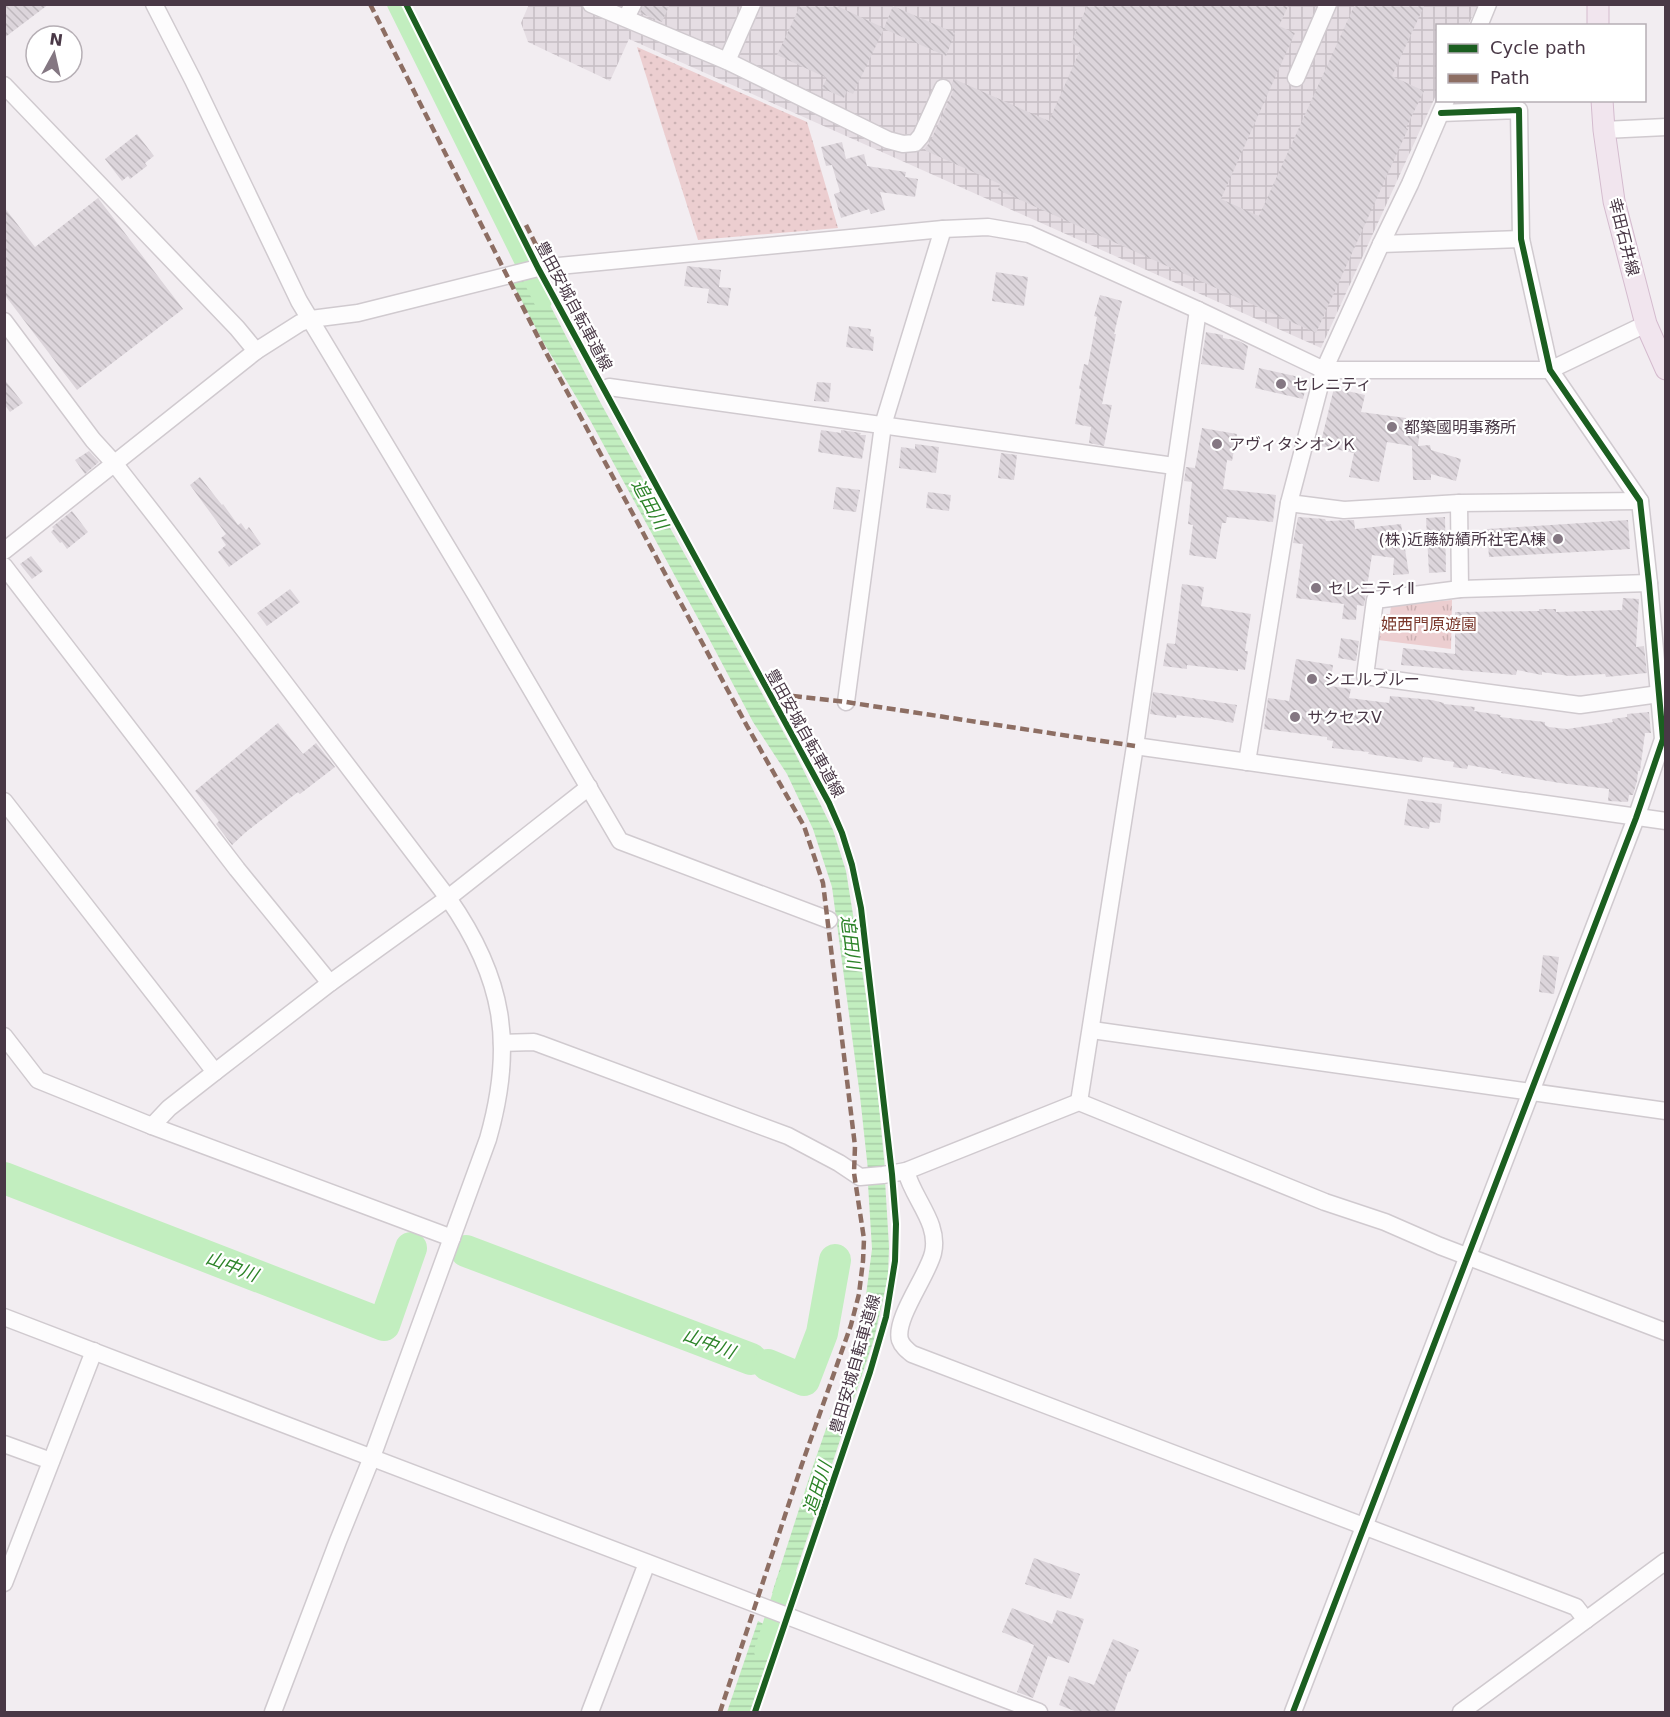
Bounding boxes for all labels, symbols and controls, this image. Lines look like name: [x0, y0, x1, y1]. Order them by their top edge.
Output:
north arrow: [24, 24, 84, 84]
legend: [1436, 24, 1646, 102]
text: N: [48, 29, 64, 50]
text: Cycle path: [1490, 37, 1586, 58]
text: Path: [1490, 67, 1530, 88]
street label: 幸田石井線: [1605, 196, 1643, 278]
street label: 豊田安城自転車道線: [532, 238, 616, 374]
place label: セレニティ: [1293, 375, 1372, 394]
marker: セレニティ: [1274, 377, 1288, 391]
place label: 都築國明事務所: [1404, 418, 1516, 437]
marker: 都築國明事務所: [1385, 420, 1399, 434]
place label: アヴィタシオンＫ: [1229, 435, 1357, 454]
marker: アヴィタシオンＫ: [1210, 437, 1224, 451]
water label: 追田川: [628, 475, 673, 534]
place label: (株)近藤紡績所社宅A棟: [1379, 530, 1546, 549]
marker: (株)近藤紡績所社宅A棟: [1551, 532, 1565, 546]
place label: セレニティⅡ: [1328, 579, 1415, 598]
marker: セレニティⅡ: [1309, 581, 1323, 595]
park label: 姫西門原遊園: [1381, 615, 1477, 634]
street label: 豊田安城自転車道線: [762, 665, 848, 801]
place label: シエルブルー: [1324, 670, 1420, 689]
marker: シエルブルー: [1305, 672, 1319, 686]
place label: サクセスⅤ: [1307, 708, 1382, 727]
marker: サクセスⅤ: [1288, 710, 1302, 724]
water label: 追田川: [837, 914, 865, 972]
water label: 山中川: [203, 1247, 263, 1286]
street label: 豊田安城自転車道線: [826, 1292, 884, 1436]
water label: 山中川: [680, 1324, 740, 1363]
water label: 追田川: [799, 1457, 836, 1517]

